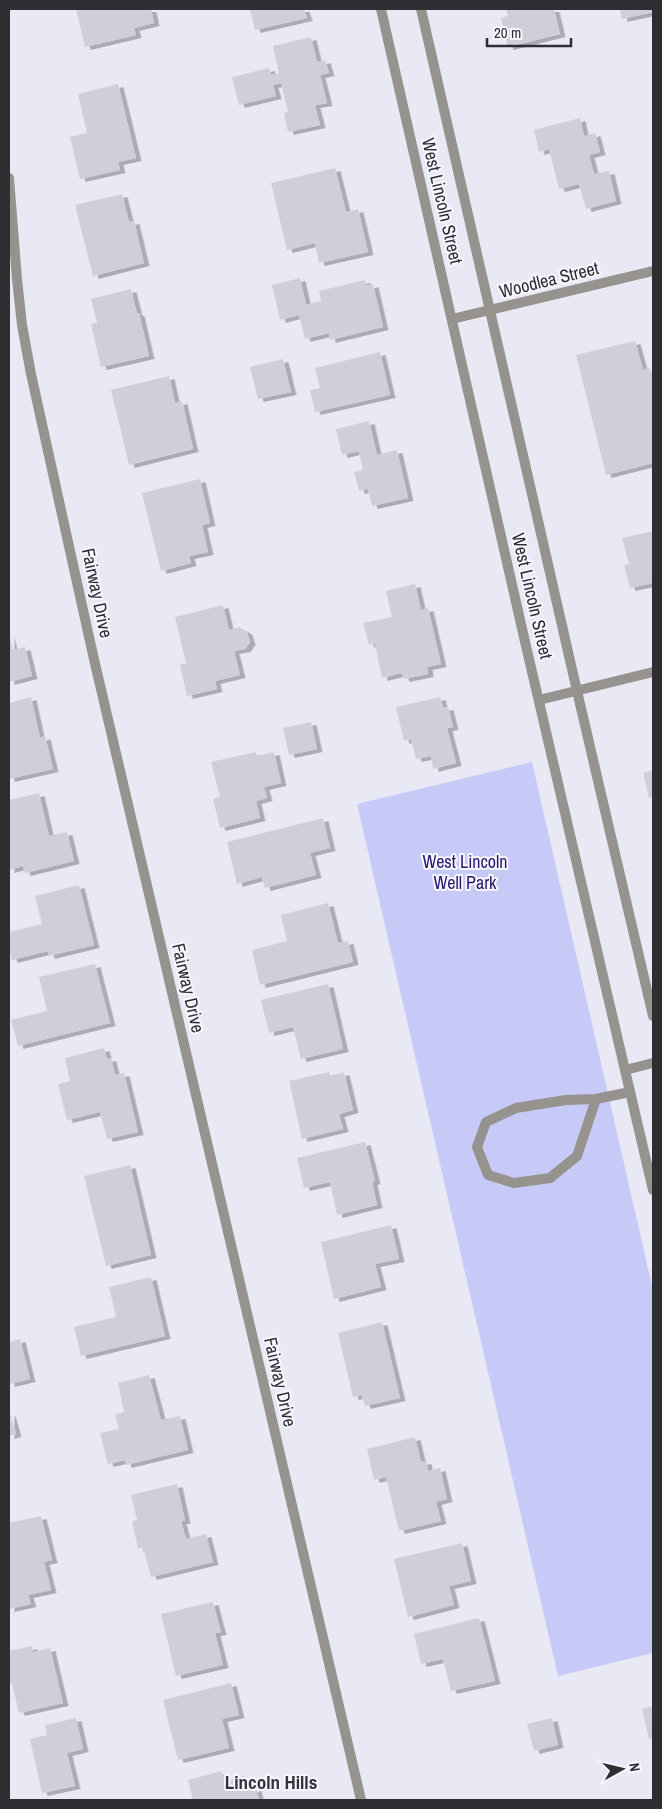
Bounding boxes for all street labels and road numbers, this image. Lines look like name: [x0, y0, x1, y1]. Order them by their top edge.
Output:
street label: West Lincoln Street: [416, 135, 469, 266]
street label: Woodlea Street: [497, 255, 601, 304]
street label: West Lincoln Street: [506, 530, 559, 661]
street label: Fairway Drive: [76, 546, 119, 640]
street label: Fairway Drive: [166, 941, 211, 1035]
street label: Fairway Drive: [258, 1335, 303, 1429]

